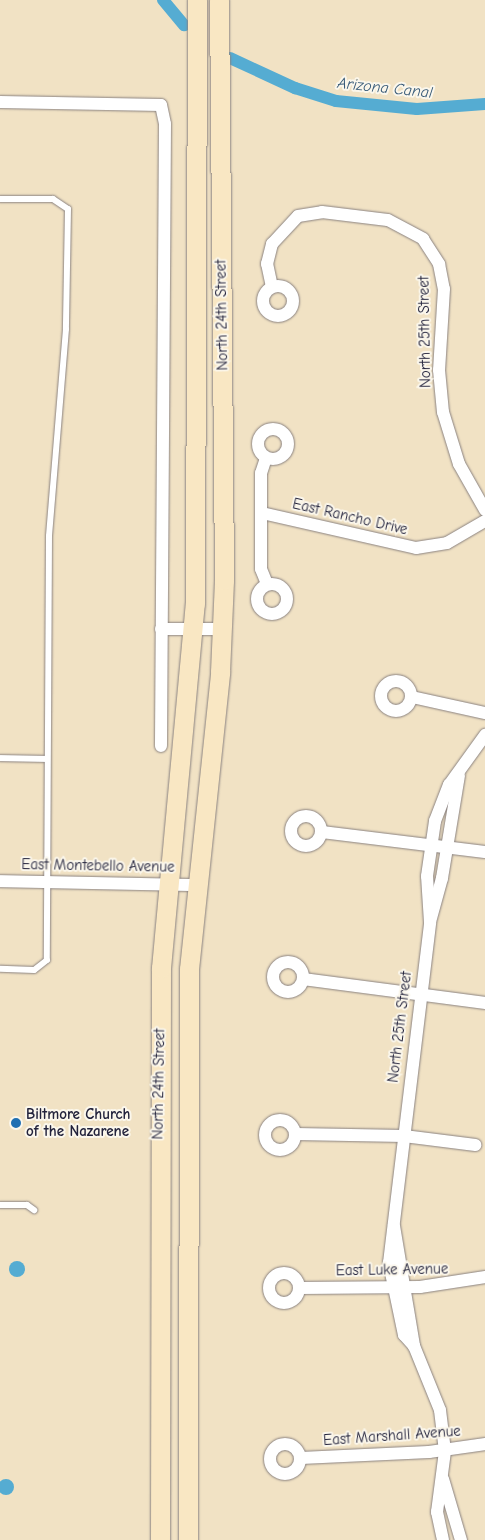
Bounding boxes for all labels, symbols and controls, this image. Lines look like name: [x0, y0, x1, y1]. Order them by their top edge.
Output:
water label: Arizona Canal: [337, 73, 433, 103]
street label: North 24th Street: [212, 259, 232, 371]
street label: North 25th Street: [415, 276, 435, 388]
street label: East Rancho Drive: [291, 495, 409, 539]
street label: East Montebello Avenue: [21, 856, 175, 876]
street label: North 25th Street: [384, 970, 416, 1084]
street label: North 24th Street: [149, 1028, 169, 1140]
place label: Biltmore Church of the Nazarene: [26, 1105, 131, 1140]
marker: Biltmore Church of the Nazarene: [10, 1117, 22, 1129]
street label: East Luke Avenue: [336, 1260, 448, 1280]
street label: East Marshall Avenue: [323, 1422, 461, 1450]

